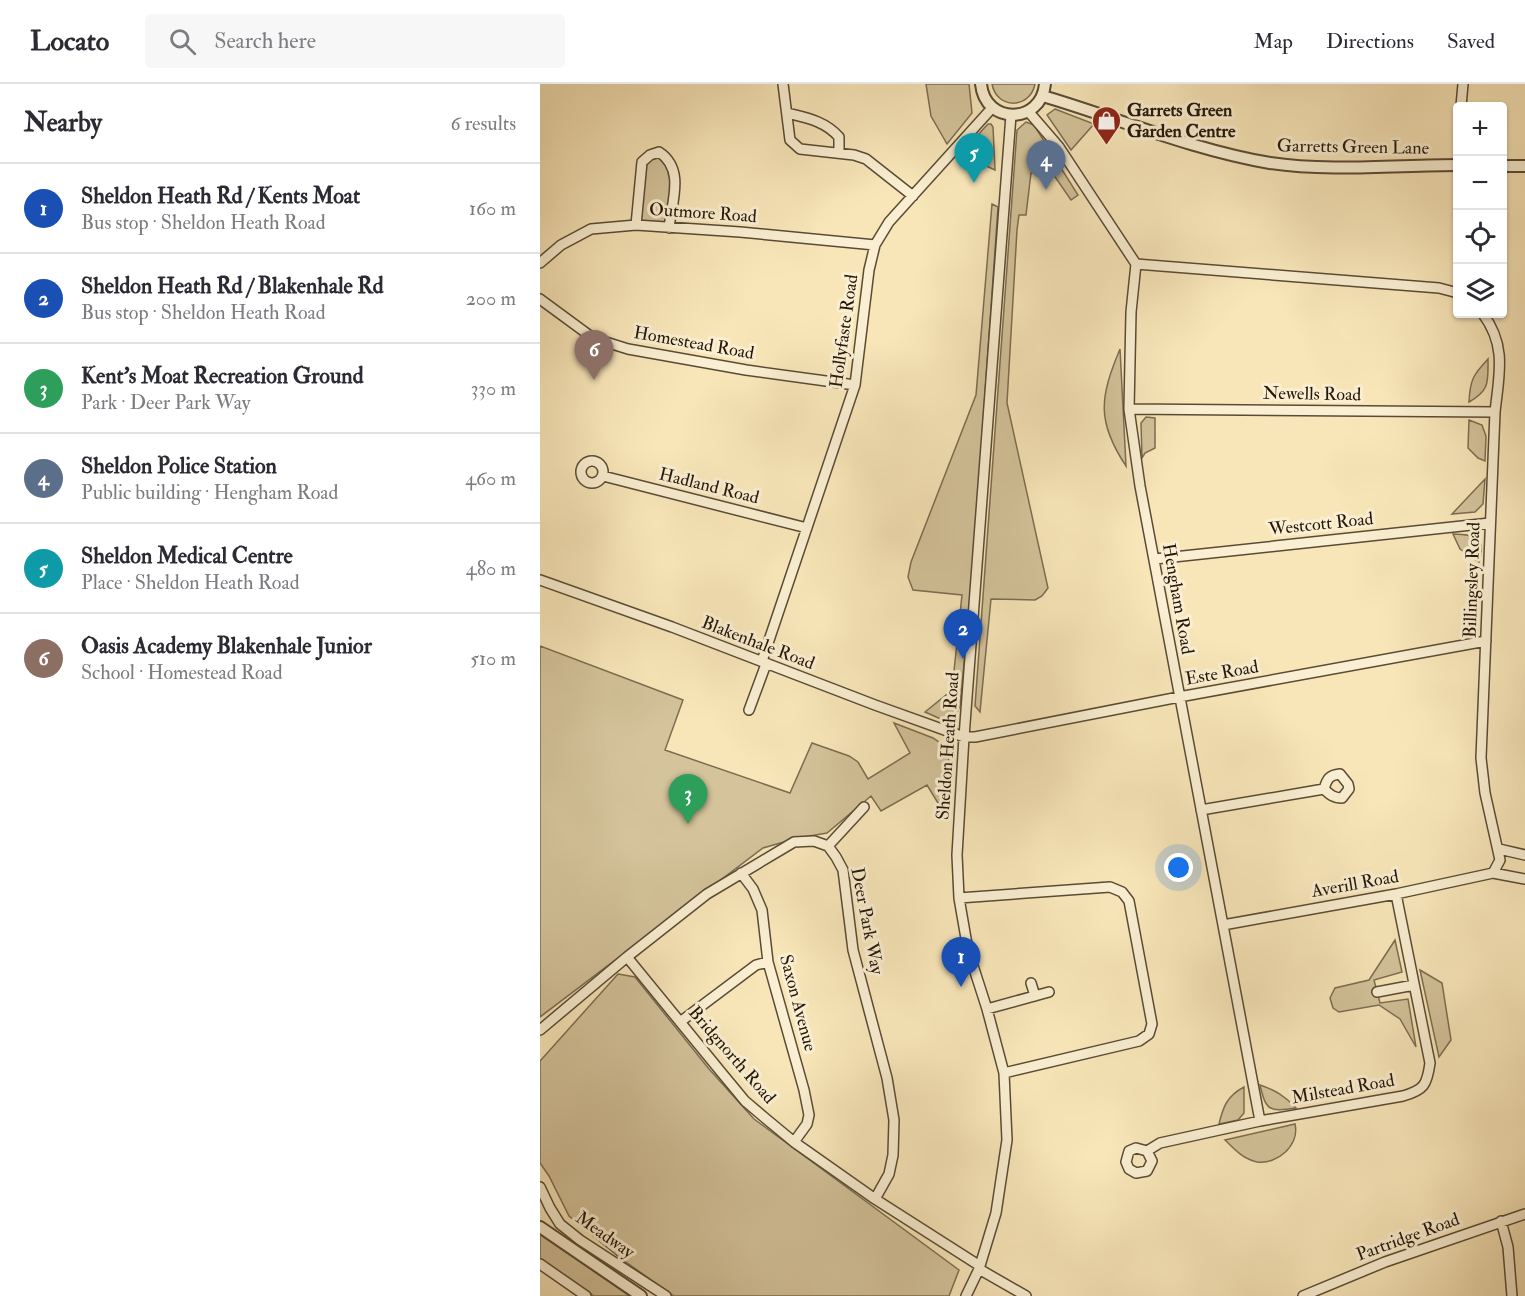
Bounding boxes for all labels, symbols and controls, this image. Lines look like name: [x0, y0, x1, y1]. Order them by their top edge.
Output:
search box: [145, 14, 565, 68]
text: Locato: [30, 24, 109, 59]
icon: search: [166, 25, 199, 58]
text: Search here: [214, 27, 316, 55]
text: Map: [1253, 28, 1293, 55]
text: Directions: [1326, 28, 1414, 55]
text: Saved: [1447, 28, 1495, 55]
place label: Garrets Green Garden Centre: [1127, 99, 1236, 143]
map controls: [1453, 102, 1507, 318]
button: +: [1453, 102, 1507, 156]
shop icon: Garrets Green Garden Centre: [1090, 104, 1122, 146]
text: Nearby: [24, 107, 102, 139]
text: 6 results: [450, 111, 516, 136]
pin: 5: [954, 134, 994, 183]
street label: Garretts Green Lane: [1277, 134, 1430, 160]
pin: 4: [1026, 141, 1066, 190]
button: −: [1453, 156, 1507, 210]
text: Sheldon Heath Rd / Kents Moat: [81, 182, 360, 210]
text: 1: [40, 196, 47, 221]
text: 160 m: [469, 196, 516, 221]
street label: Outmore Road: [648, 198, 758, 228]
text: Bus stop · Sheldon Heath Road: [81, 210, 326, 235]
button: locate: [1453, 210, 1507, 264]
button: layers: [1453, 264, 1507, 318]
text: Sheldon Heath Rd / Blakenhale Rd: [81, 272, 384, 300]
street label: Hollyfaste Road: [825, 273, 863, 389]
text: 2: [38, 286, 49, 311]
text: 200 m: [466, 286, 516, 311]
text: Bus stop · Sheldon Heath Road: [81, 300, 326, 325]
street label: Homestead Road: [632, 321, 756, 365]
pin: 6: [574, 330, 614, 380]
text: Kent's Moat Recreation Ground: [81, 362, 363, 390]
text: 3: [40, 376, 47, 401]
text: 330 m: [471, 376, 516, 401]
street label: Newells Road: [1263, 382, 1362, 406]
text: Park · Deer Park Way: [81, 390, 250, 415]
text: Sheldon Police Station: [81, 452, 277, 480]
street label: Hadland Road: [656, 462, 762, 510]
text: 4: [38, 466, 49, 491]
text: 460 m: [465, 466, 516, 491]
text: Public building · Hengham Road: [81, 480, 338, 505]
street label: Westcott Road: [1267, 507, 1375, 541]
street label: Billingsley Road: [1458, 521, 1486, 638]
text: Sheldon Medical Centre: [81, 542, 293, 570]
street label: Hengham Road: [1157, 542, 1199, 656]
text: 5: [39, 556, 48, 581]
text: 480 m: [466, 556, 516, 581]
text: Place · Sheldon Heath Road: [81, 570, 300, 595]
pin: 2: [944, 610, 982, 659]
street label: Blakenhale Road: [698, 611, 818, 675]
text: Oasis Academy Blakenhale Junior: [81, 632, 372, 660]
text: 6: [38, 646, 49, 671]
text: 510 m: [470, 646, 516, 671]
street label: Este Road: [1184, 655, 1261, 691]
text: School · Homestead Road: [81, 660, 283, 685]
street label: Sheldon Heath Road: [931, 671, 965, 821]
pin: 3: [668, 774, 708, 824]
your location: [1164, 853, 1193, 882]
street label: Deer Park Way: [845, 865, 889, 978]
street label: Averill Road: [1309, 865, 1401, 903]
pin: 1: [942, 938, 980, 987]
street label: Saxon Avenue: [774, 952, 822, 1054]
street label: Bridgnorth Road: [683, 1001, 781, 1109]
street label: Milstead Road: [1290, 1069, 1396, 1109]
street label: Meadway: [571, 1206, 640, 1264]
street label: Partridge Road: [1353, 1208, 1463, 1266]

